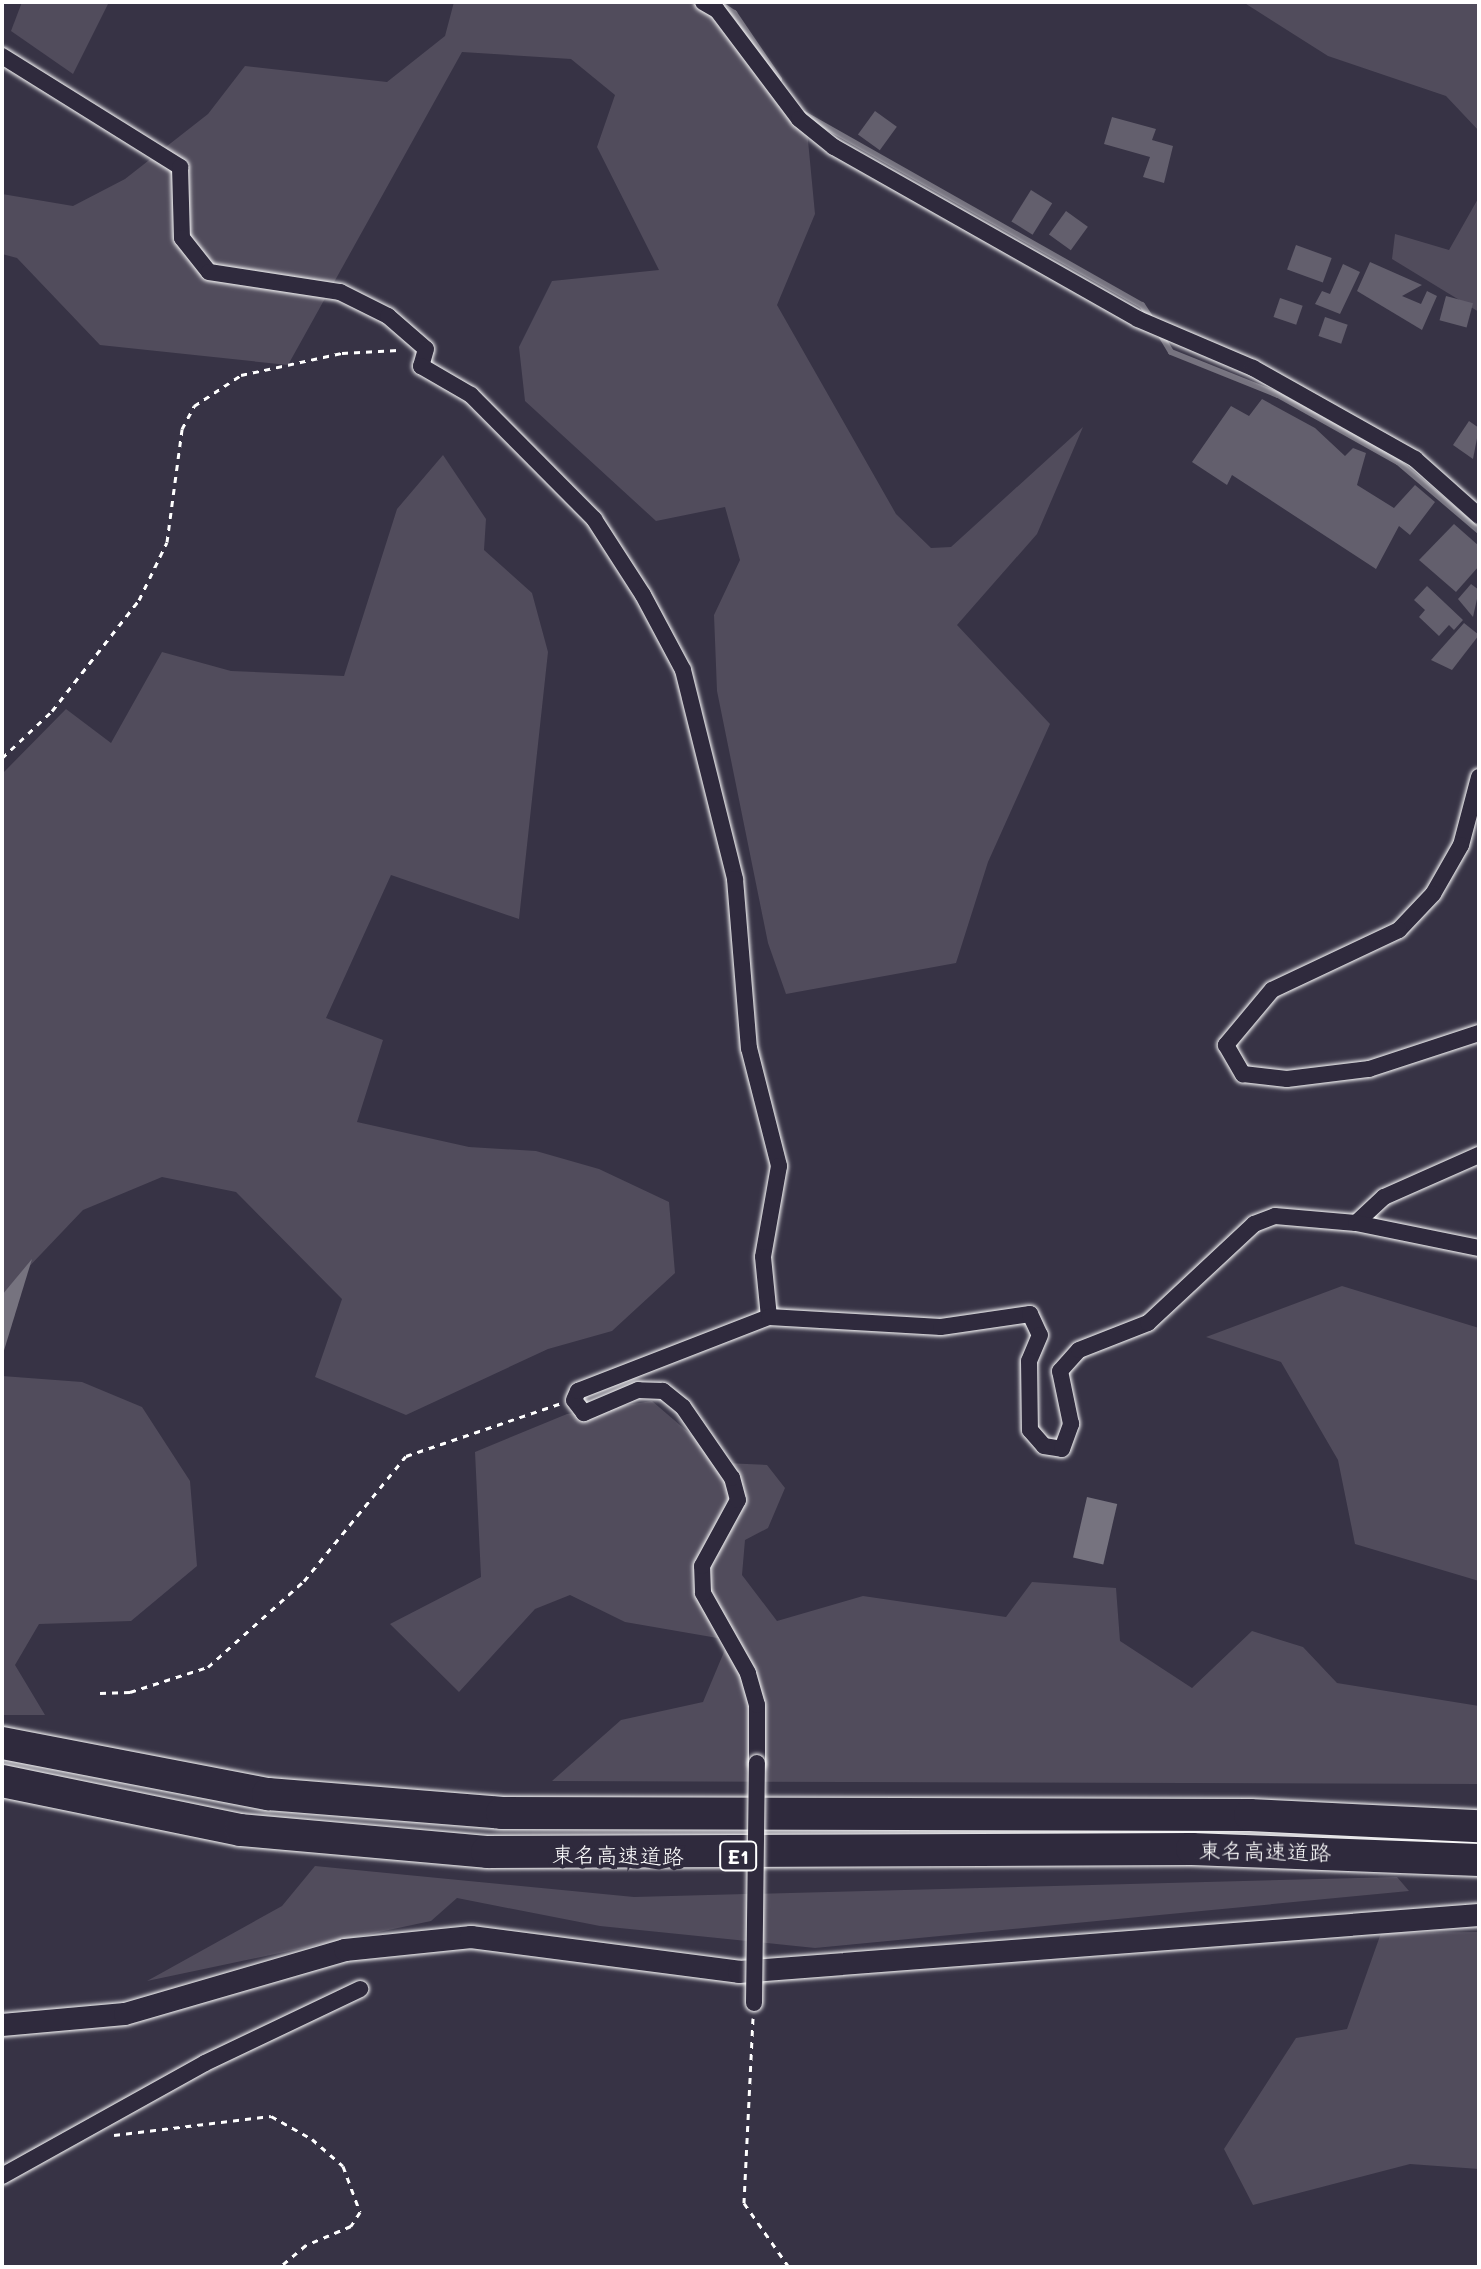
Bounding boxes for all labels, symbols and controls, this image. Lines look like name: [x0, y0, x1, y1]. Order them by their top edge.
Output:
street label: 東名高速道路: [1199, 1837, 1331, 1865]
road number: E1: [718, 1840, 758, 1872]
street label: 東名高速道路: [552, 1841, 684, 1869]

